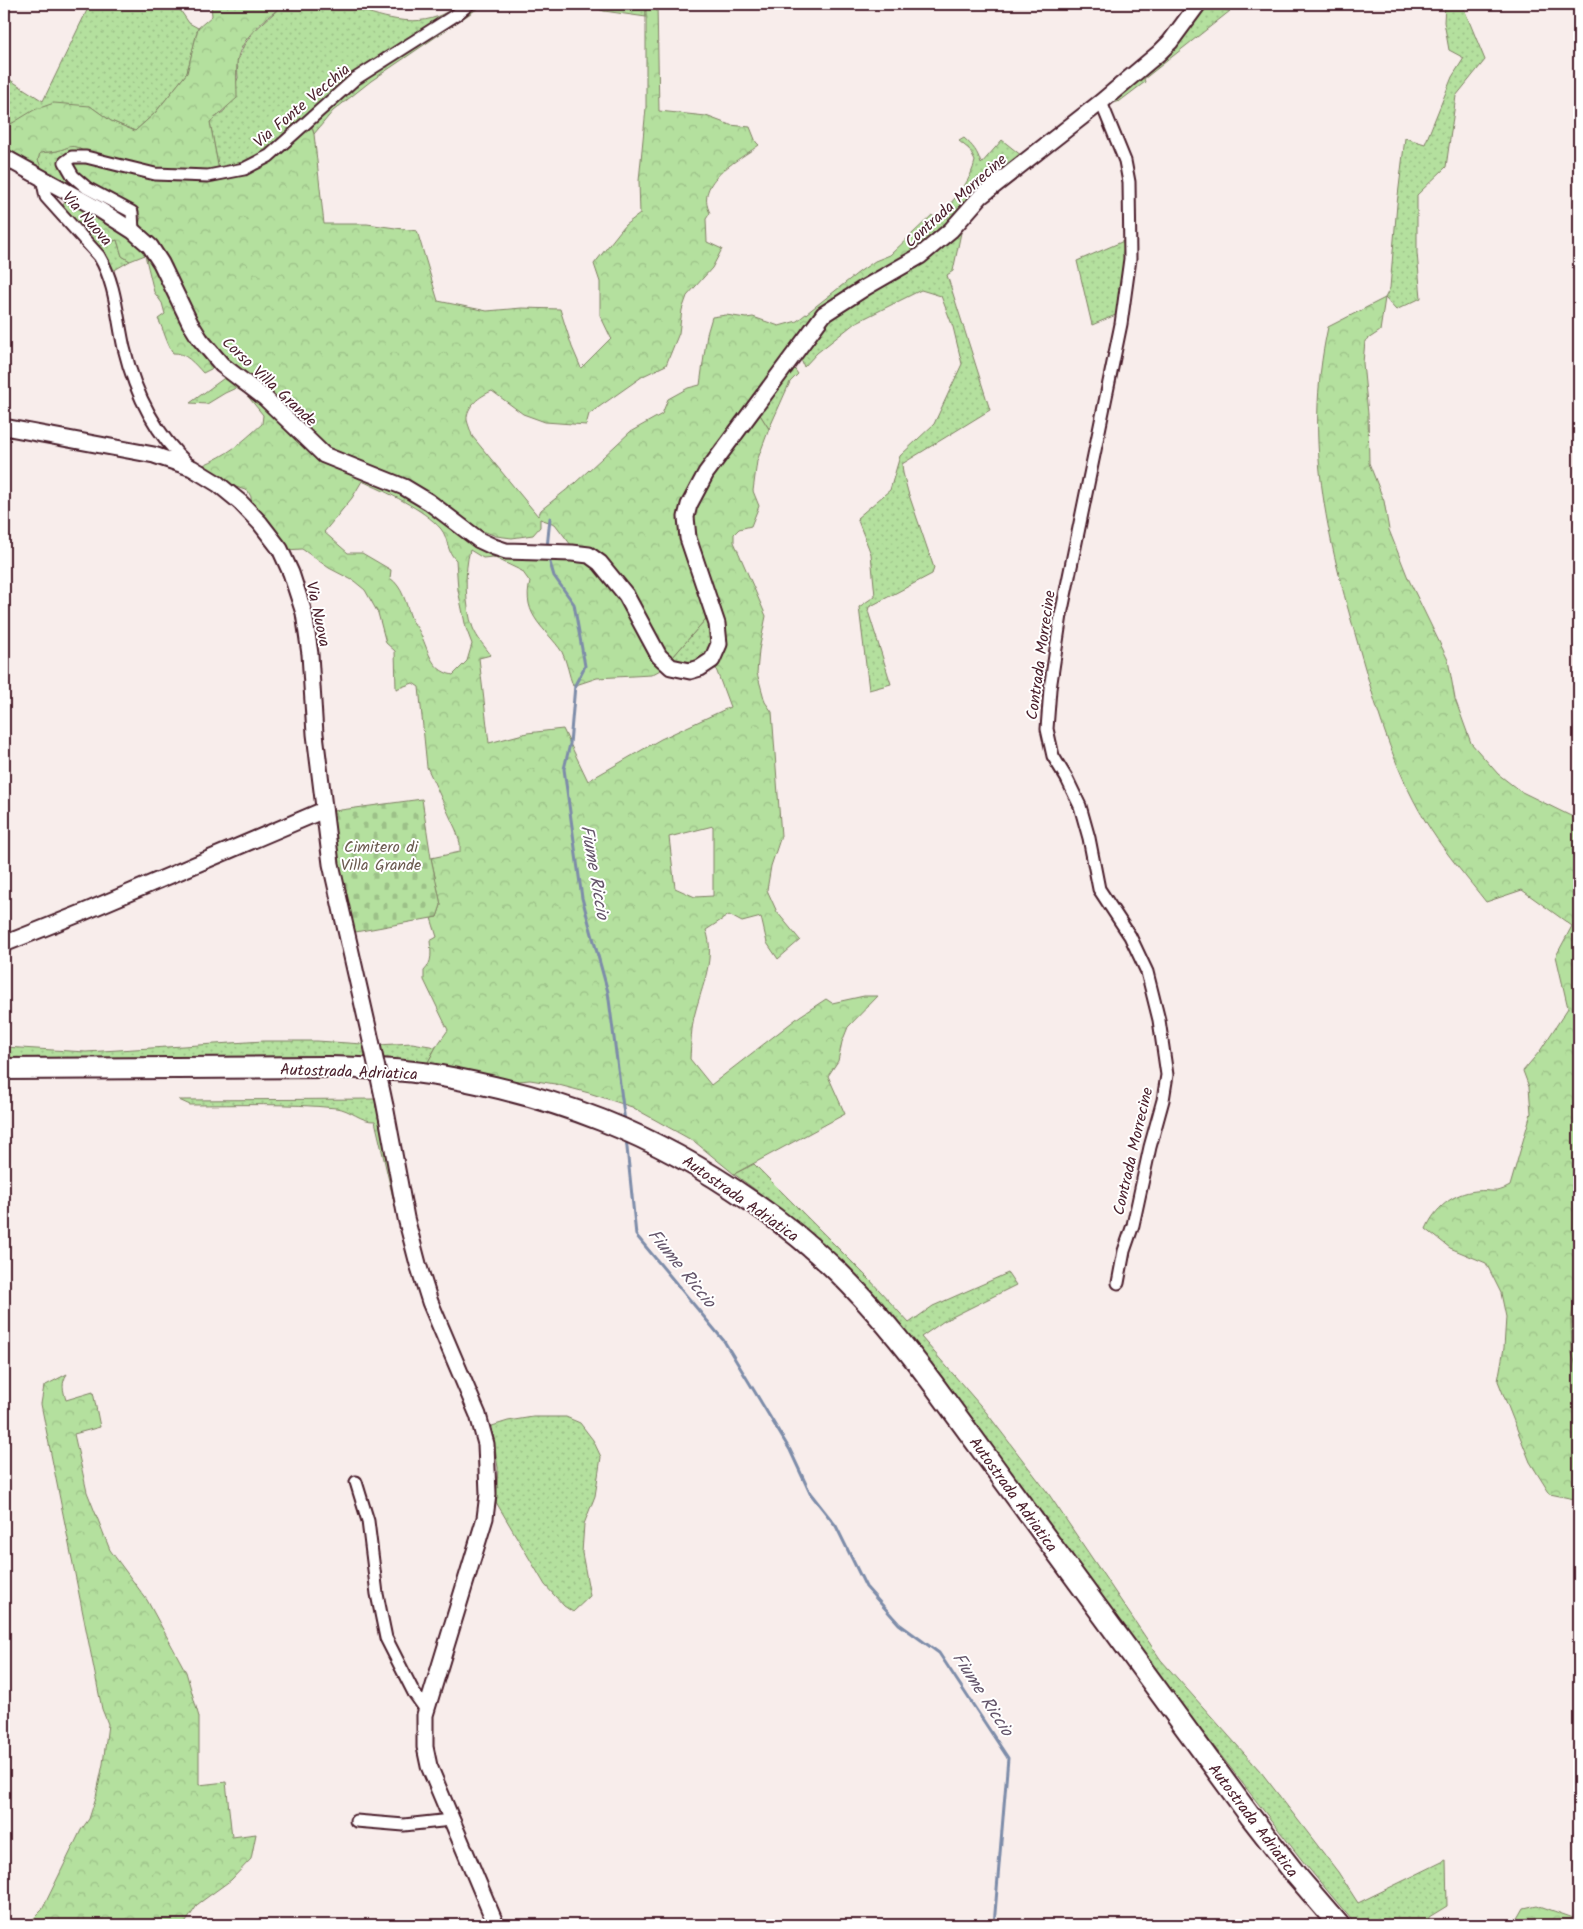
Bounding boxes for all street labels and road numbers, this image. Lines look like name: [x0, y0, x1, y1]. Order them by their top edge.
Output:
street label: Via Fonte Vecchia: [248, 58, 356, 154]
street label: Contrada Morrecine: [899, 148, 1013, 254]
street label: Via Nuova: [56, 186, 118, 252]
street label: Corso Villa Grande: [215, 331, 322, 433]
street label: Via Nuova: [298, 579, 337, 649]
street label: Contrada Morrecine: [1020, 589, 1063, 722]
street label: Autostrada Adriatica: [280, 1058, 418, 1087]
street label: Contrada Morrecine: [1107, 1085, 1160, 1218]
street label: Autostrada Adriatica: [677, 1150, 804, 1249]
street label: Autostrada Adriatica: [962, 1432, 1063, 1558]
street label: Autostrada Adriatica: [1201, 1758, 1304, 1883]

